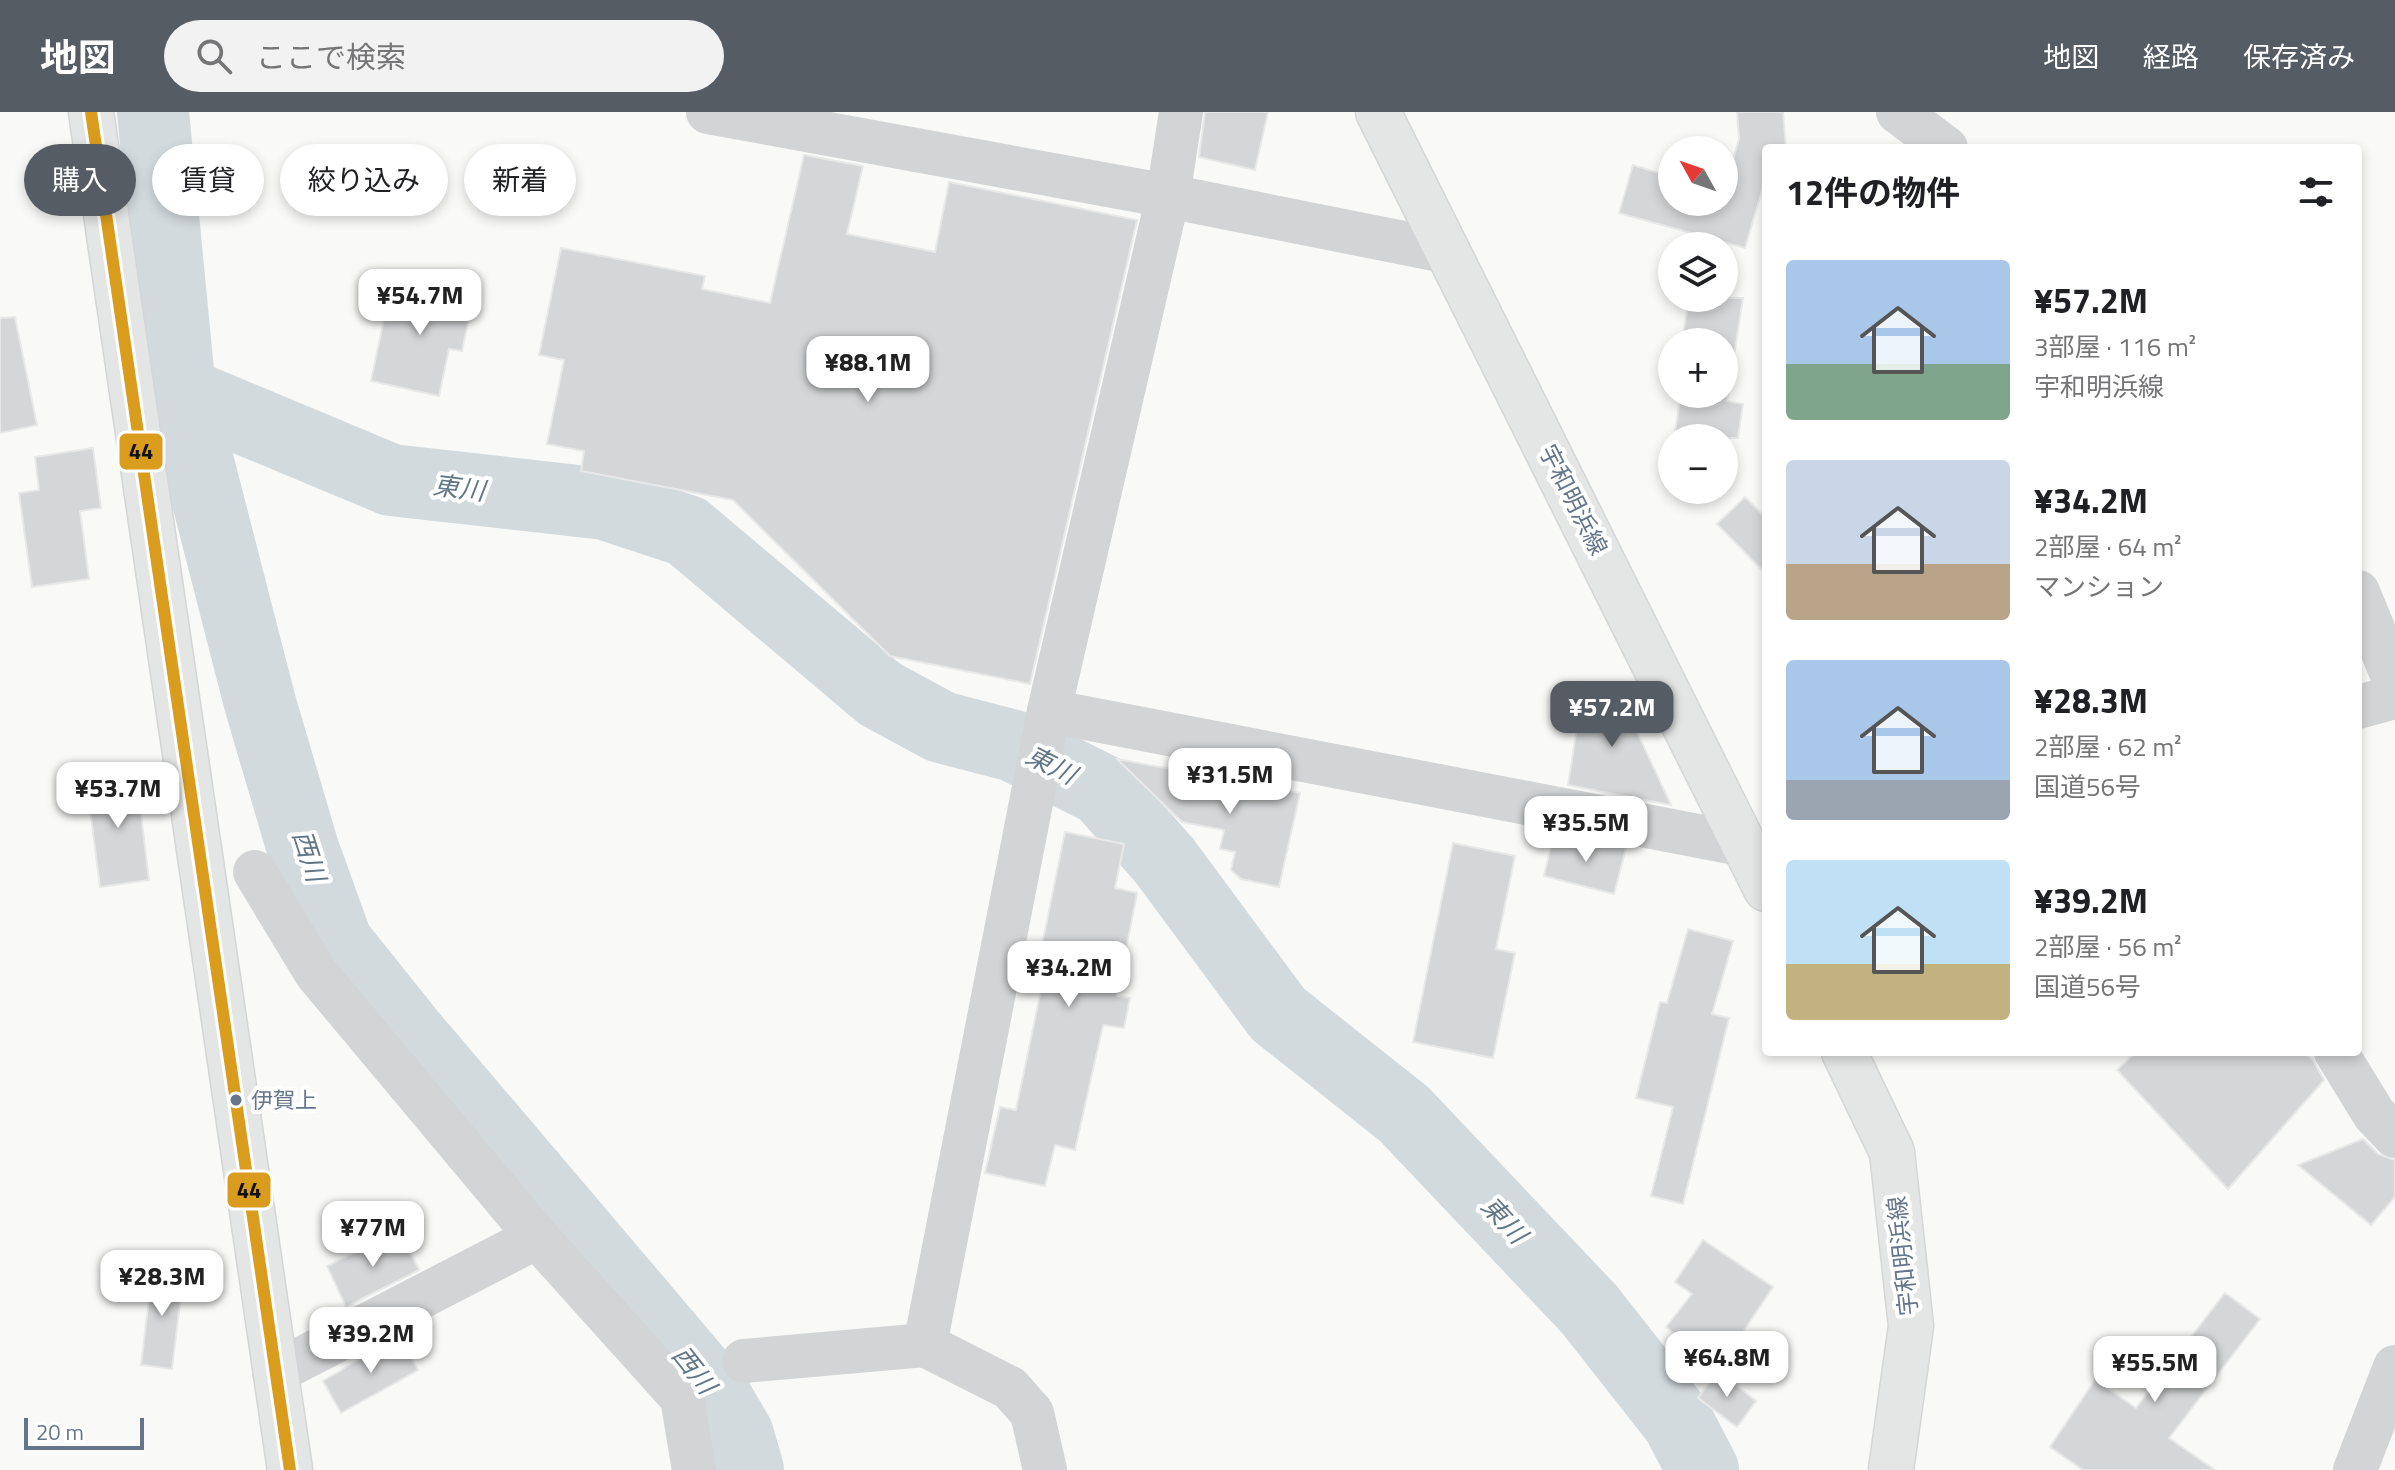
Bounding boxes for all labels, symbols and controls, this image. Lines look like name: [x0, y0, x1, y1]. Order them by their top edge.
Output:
search box: [164, 20, 724, 92]
text: 地図: [40, 28, 116, 86]
icon: search: [192, 34, 236, 78]
text: ここで検索: [256, 34, 406, 80]
text: 地図: [2043, 35, 2099, 78]
text: 経路: [2143, 35, 2199, 78]
text: 保存済み: [2243, 35, 2355, 78]
north arrow: [1658, 136, 1738, 216]
map controls: [1658, 136, 1738, 504]
chip: 購入: [24, 144, 136, 216]
chip: 賃貸: [152, 144, 264, 216]
chip: 絞り込み: [280, 144, 448, 216]
chip: 新着: [464, 144, 576, 216]
text: 12件の物件: [1786, 166, 1960, 218]
icon: filters: [2294, 170, 2338, 214]
button: layers: [1658, 232, 1738, 312]
pin: ¥54.7M: [355, 269, 485, 337]
text: ¥57.2M: [2034, 274, 2148, 326]
text: ¥54.7M: [376, 275, 464, 314]
icon: home: [1850, 292, 1946, 388]
text: 3部屋 · 116 m²: [2034, 327, 2196, 366]
button: +: [1658, 328, 1738, 408]
pin: ¥88.1M: [803, 336, 933, 404]
text: ¥88.1M: [824, 342, 912, 381]
text: 宇和明浜線: [2034, 367, 2164, 406]
button: −: [1658, 424, 1738, 504]
line badge: 44: [118, 432, 164, 471]
text: 44: [129, 434, 153, 468]
street label: 宇和明浜線: [1531, 438, 1617, 561]
water label: 東川: [431, 465, 490, 510]
text: ¥34.2M: [2034, 474, 2148, 526]
icon: home: [1850, 492, 1946, 588]
text: 2部屋 · 64 m²: [2034, 527, 2182, 566]
text: マンション: [2034, 567, 2164, 606]
text: ¥28.3M: [2034, 674, 2148, 726]
pin: ¥57.2M: [1547, 681, 1677, 749]
text: ¥57.2M: [1568, 687, 1656, 726]
icon: home: [1850, 692, 1946, 788]
text: 2部屋 · 62 m²: [2034, 727, 2182, 766]
water label: 東川: [1019, 735, 1086, 795]
pin: ¥31.5M: [1165, 748, 1295, 816]
text: ¥31.5M: [1186, 754, 1274, 793]
pin: ¥53.7M: [53, 762, 183, 830]
text: 国道56号: [2034, 767, 2141, 806]
text: ¥53.7M: [74, 768, 162, 807]
pin: ¥35.5M: [1521, 796, 1651, 864]
text: ¥35.5M: [1542, 802, 1630, 841]
water label: 西川: [283, 825, 337, 889]
text: ¥39.2M: [2034, 874, 2148, 926]
icon: home: [1850, 892, 1946, 988]
text: 2部屋 · 56 m²: [2034, 927, 2182, 966]
pin: ¥34.2M: [1004, 941, 1134, 1009]
text: ¥34.2M: [1025, 947, 1113, 986]
text: 国道56号: [2034, 967, 2141, 1006]
place label: 伊賀上: [251, 1083, 317, 1117]
marker: 伊賀上: [228, 1092, 244, 1108]
line badge: 44: [226, 1171, 272, 1209]
text: 44: [237, 1173, 261, 1207]
water label: 東川: [1472, 1187, 1538, 1254]
street label: 宇和明浜線: [1878, 1195, 1926, 1318]
pin: ¥77M: [326, 1201, 420, 1269]
text: ¥77M: [340, 1207, 406, 1246]
pin: ¥28.3M: [97, 1250, 227, 1318]
text: ¥28.3M: [118, 1256, 206, 1295]
pin: ¥39.2M: [306, 1307, 436, 1375]
text: ¥39.2M: [327, 1313, 415, 1352]
pin: ¥64.8M: [1662, 1331, 1792, 1399]
pin: ¥55.5M: [2090, 1336, 2220, 1404]
water label: 西川: [663, 1337, 728, 1405]
text: ¥64.8M: [1683, 1337, 1771, 1376]
text: ¥55.5M: [2111, 1342, 2199, 1381]
scale bar: [24, 1414, 144, 1450]
text: 20 m: [36, 1415, 84, 1449]

